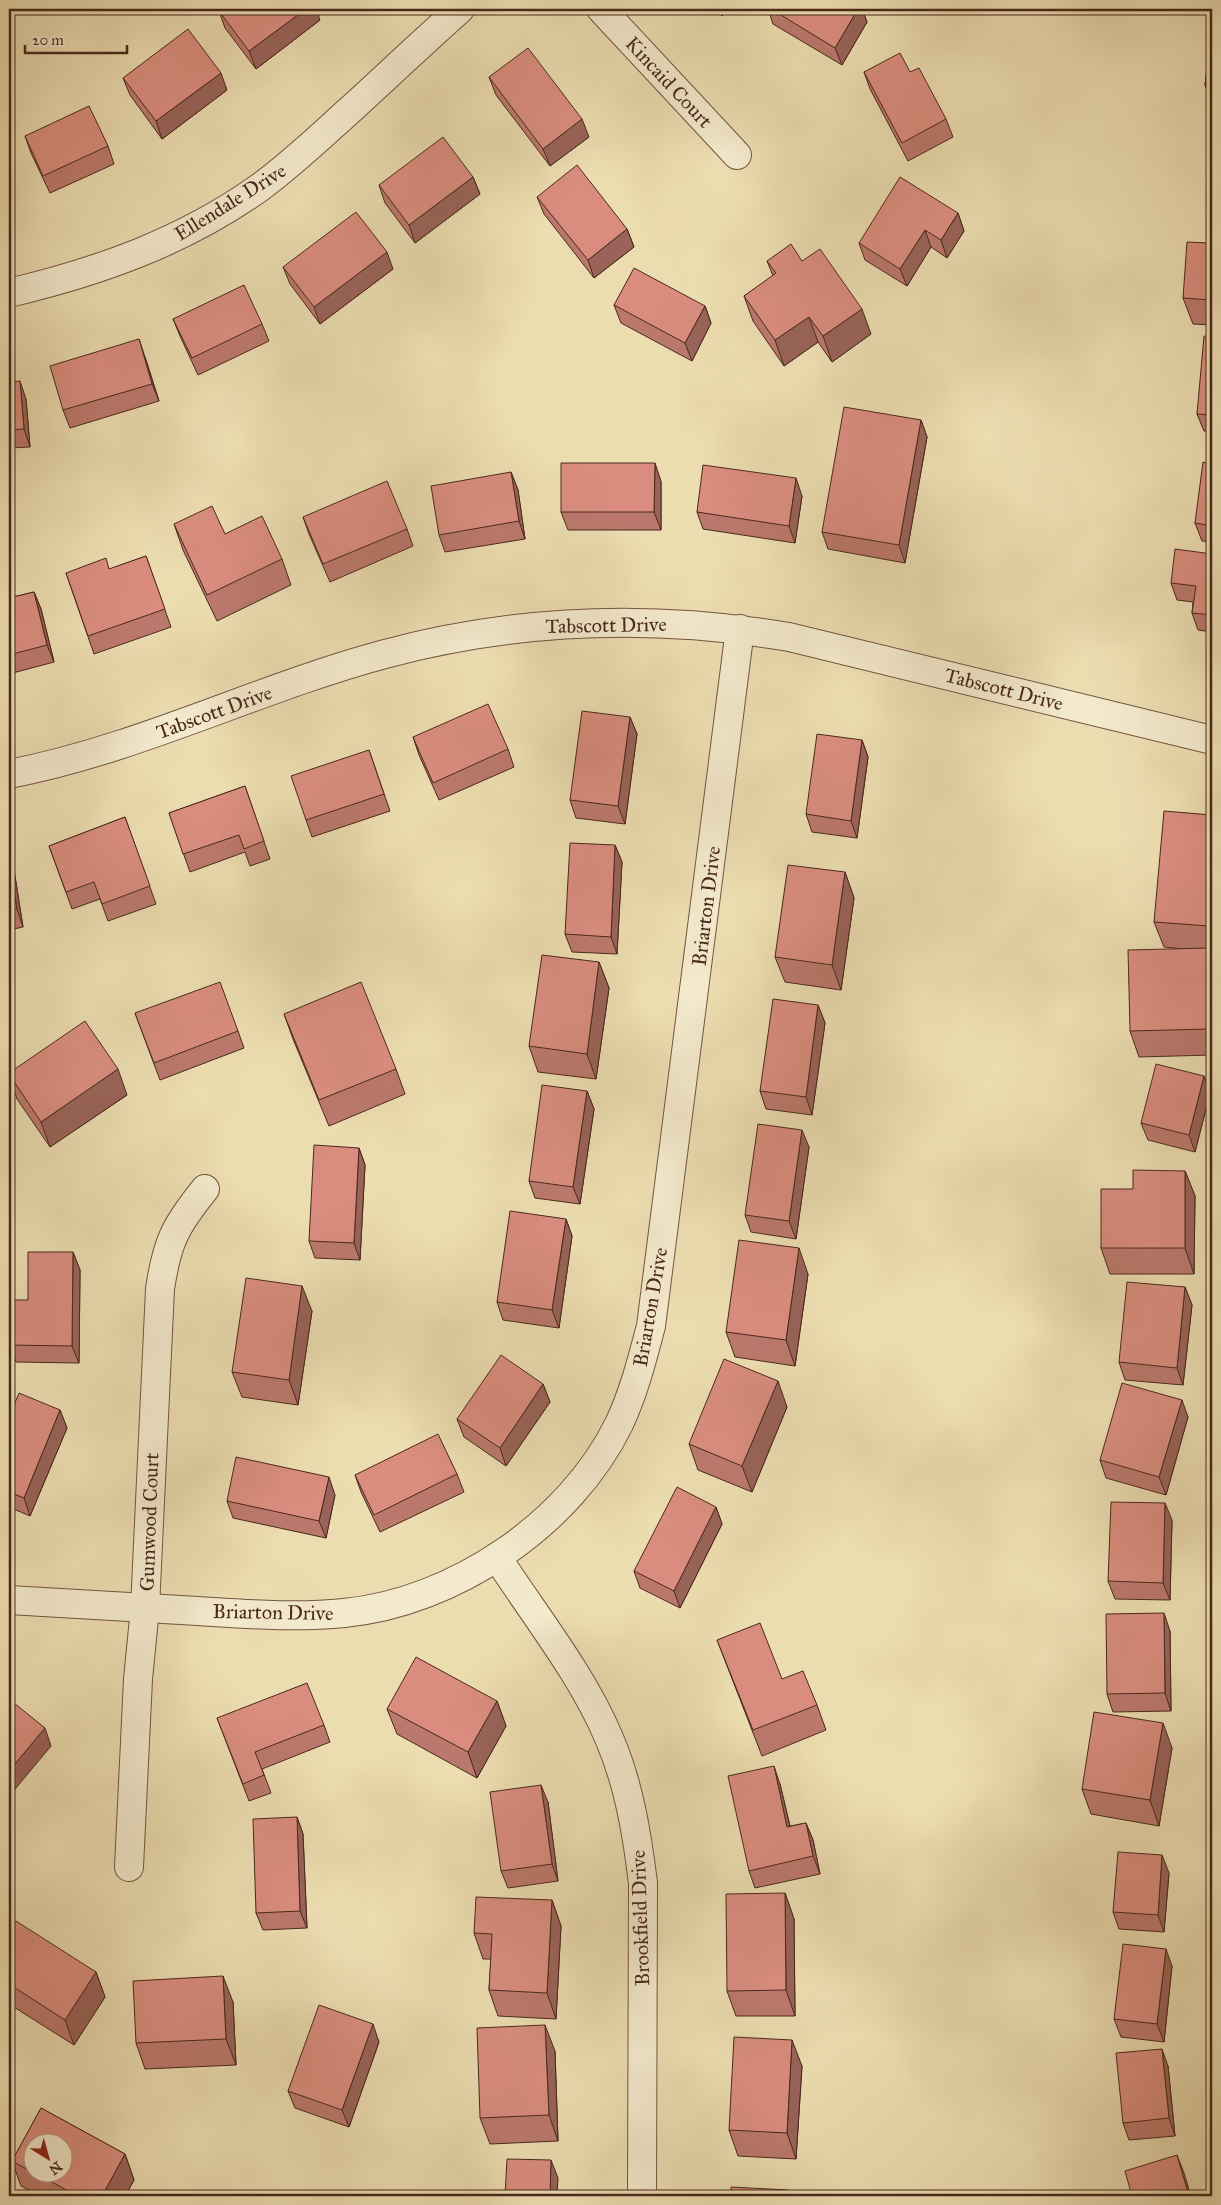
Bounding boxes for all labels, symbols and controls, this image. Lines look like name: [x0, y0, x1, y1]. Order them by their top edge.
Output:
scale bar: [25, 22, 128, 54]
text: 20 m: [32, 31, 64, 49]
street label: Kincaid Court: [621, 31, 717, 133]
street label: Ellendale Drive: [170, 158, 290, 246]
street label: Tabscott Drive: [545, 612, 667, 638]
street label: Tabscott Drive: [942, 663, 1066, 715]
street label: Tabscott Drive: [153, 680, 275, 744]
street label: Briarton Drive: [687, 845, 725, 967]
street label: Briarton Drive: [628, 1245, 672, 1369]
street label: Gumwood Court: [135, 1452, 163, 1592]
street label: Briarton Drive: [212, 1599, 334, 1625]
street label: Brookfield Drive: [626, 1850, 654, 1986]
north arrow: [22, 2132, 72, 2182]
text: N: [46, 2158, 65, 2178]

